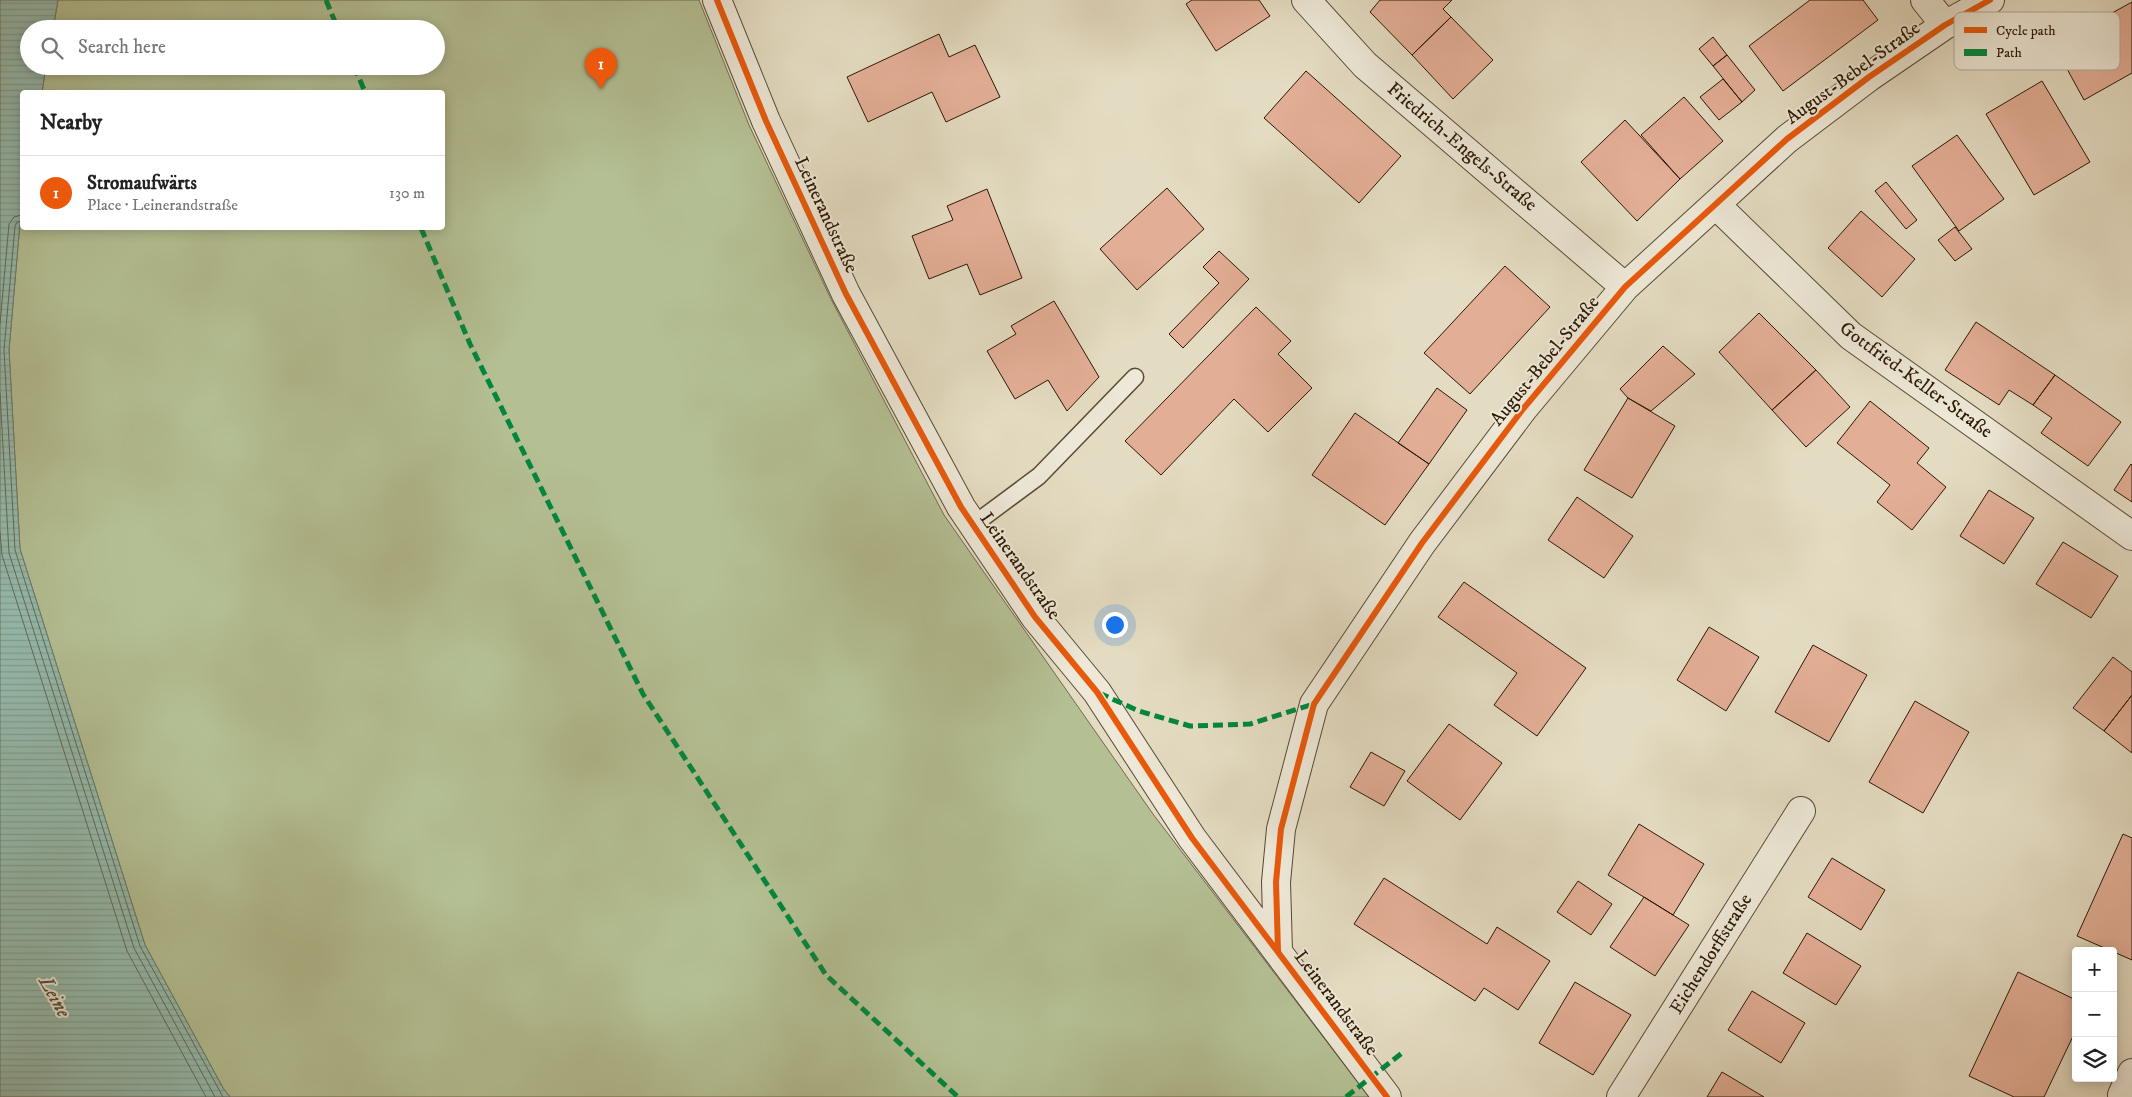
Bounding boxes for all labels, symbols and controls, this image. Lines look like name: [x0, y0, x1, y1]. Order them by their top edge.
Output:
legend: [1954, 12, 2120, 70]
street label: August-Bebel-Straße: [1781, 16, 1925, 129]
search box: [20, 20, 445, 75]
text: Cycle path: [1996, 22, 2056, 40]
icon: search: [38, 34, 66, 62]
text: Search here: [78, 36, 166, 59]
text: Path: [1996, 44, 2023, 62]
pin: 1: [585, 48, 617, 89]
street label: Friedrich-Engels-Straße: [1382, 78, 1542, 217]
text: Nearby: [40, 110, 102, 136]
street label: Leinerandstraße: [789, 153, 863, 277]
text: Stromaufwärts: [87, 172, 197, 195]
text: 1: [53, 183, 59, 203]
text: 130 m: [389, 183, 425, 203]
text: Place · Leinerandstraße: [87, 195, 238, 215]
street label: August-Bebel-Straße: [1486, 291, 1605, 431]
street label: Gottfried-Keller-Straße: [1835, 317, 1997, 443]
street label: Leinerandstraße: [975, 508, 1066, 624]
your location: [1102, 612, 1128, 638]
street label: Eichendorffstraße: [1665, 890, 1757, 1018]
street label: Leinerandstraße: [1289, 946, 1383, 1060]
map controls: [2072, 947, 2117, 1082]
button: +: [2072, 947, 2117, 992]
water label: Leine: [32, 971, 76, 1023]
button: −: [2072, 992, 2117, 1037]
button: layers: [2072, 1037, 2117, 1082]

